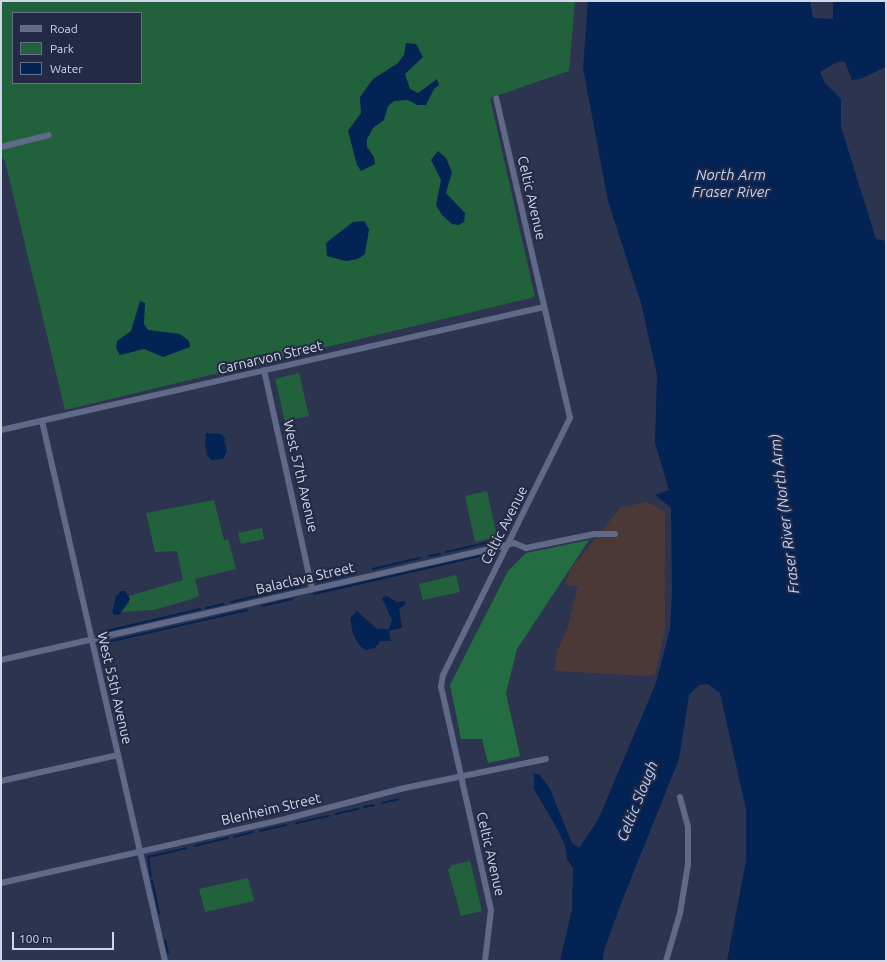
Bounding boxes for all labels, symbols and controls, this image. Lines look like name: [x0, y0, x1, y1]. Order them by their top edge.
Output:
legend: [12, 12, 142, 84]
text: Road: [50, 22, 78, 35]
text: Park: [50, 42, 74, 55]
text: Water: [50, 62, 83, 75]
street label: Celtic Avenue: [514, 154, 550, 242]
water label: North Arm Fraser River: [692, 165, 770, 200]
street label: Carnarvon Street: [216, 337, 324, 377]
street label: West 57th Avenue: [280, 418, 322, 534]
water label: Fraser River (North Arm): [765, 433, 803, 595]
street label: Celtic Avenue: [477, 483, 531, 567]
street label: Balaclava Street: [254, 558, 356, 598]
street label: West 55th Avenue: [94, 630, 136, 746]
water label: Celtic Slough: [613, 758, 661, 844]
street label: Blenheim Street: [220, 789, 322, 829]
street label: Celtic Avenue: [473, 810, 509, 898]
scale bar: [14, 924, 116, 950]
text: 100 m: [19, 932, 52, 945]

